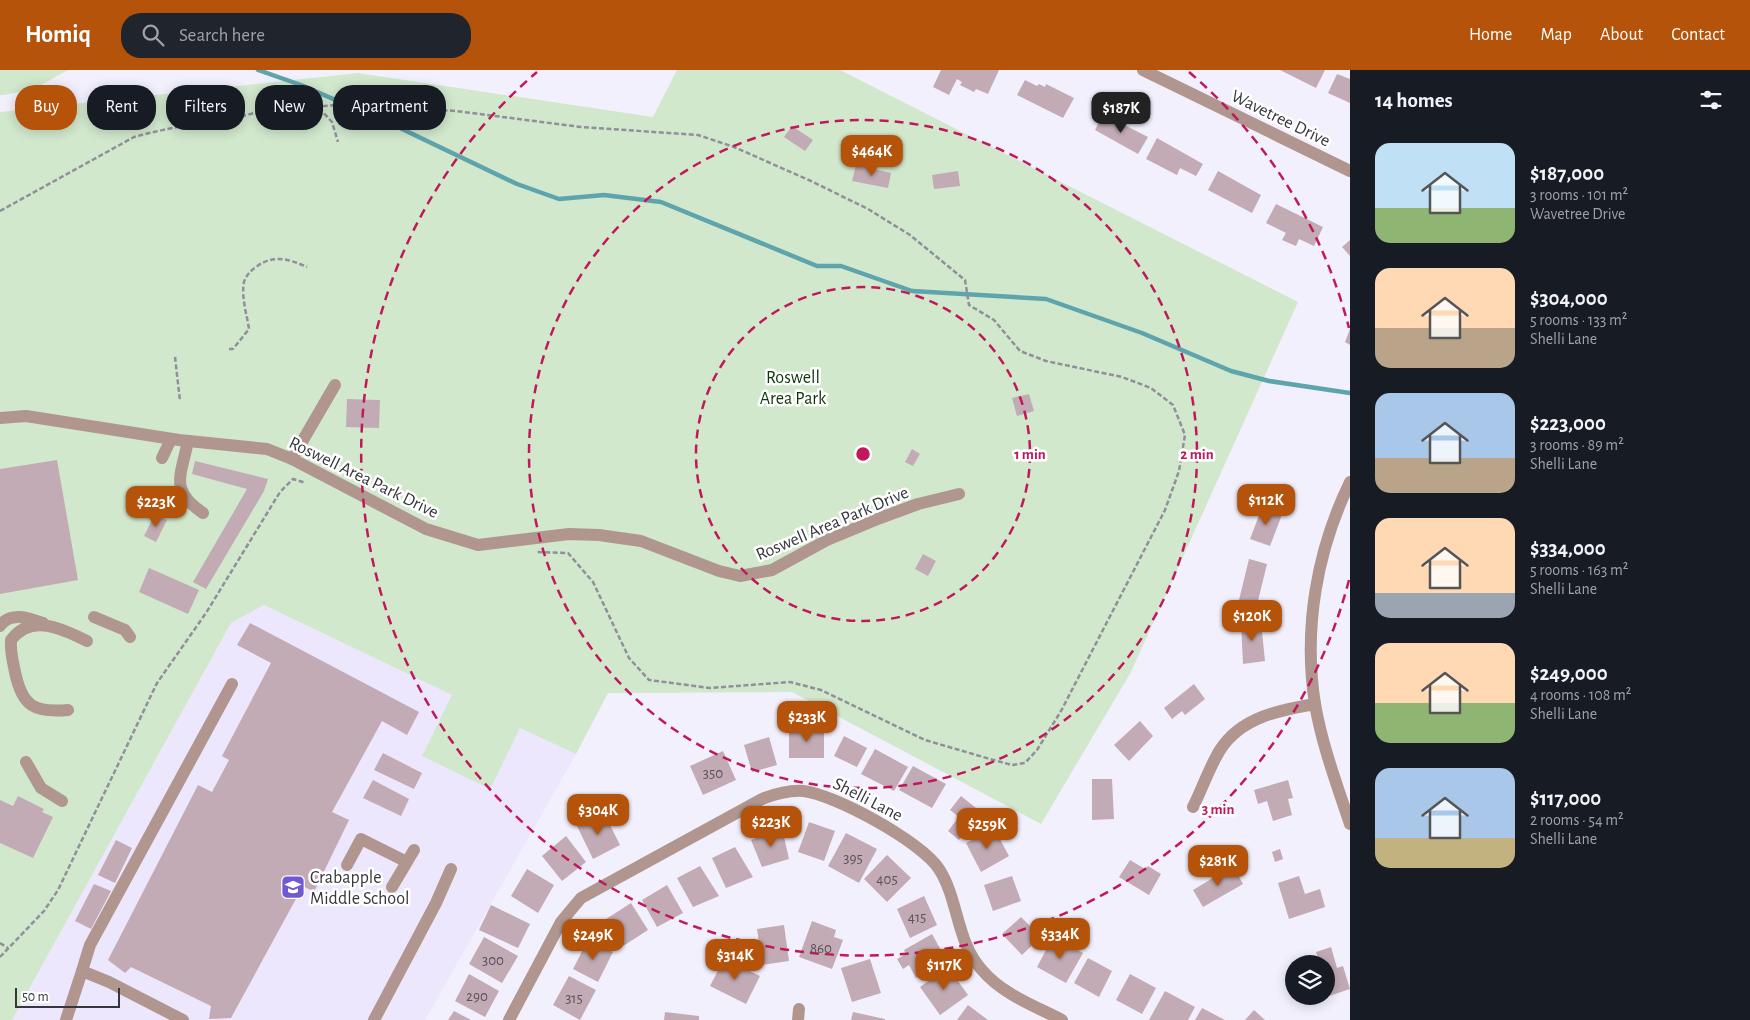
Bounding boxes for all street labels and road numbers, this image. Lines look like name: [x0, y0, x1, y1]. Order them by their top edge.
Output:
street label: Wavetree Drive: [1228, 87, 1333, 151]
street label: Roswell Area Park Drive: [286, 434, 441, 522]
street label: Roswell Area Park Drive: [753, 484, 911, 564]
street label: Shelli Lane: [830, 775, 905, 825]

